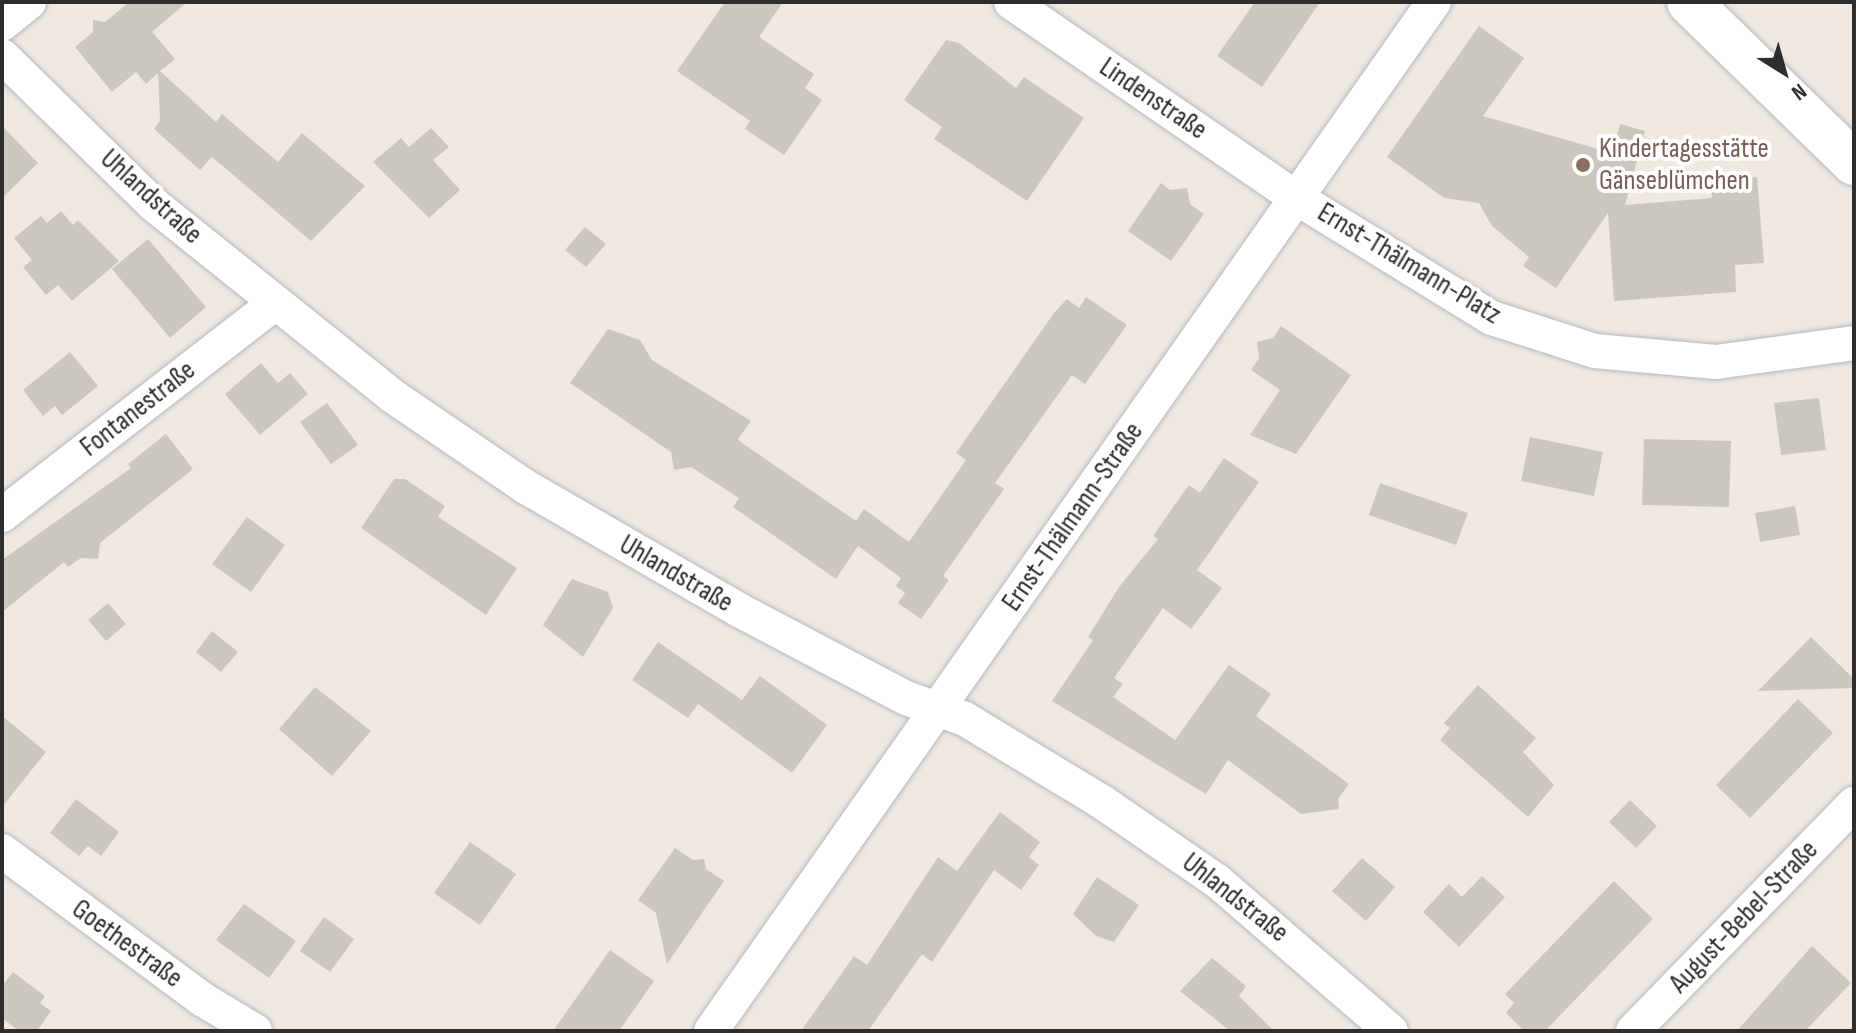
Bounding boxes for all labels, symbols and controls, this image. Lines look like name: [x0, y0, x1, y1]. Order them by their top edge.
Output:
north arrow: [1744, 32, 1824, 112]
street label: Lindenstraße: [1093, 51, 1213, 147]
text: N: [1786, 77, 1812, 106]
place label: Kindertagesstätte Gänseblümchen: [1599, 132, 1769, 198]
street label: Uhlandstraße: [93, 143, 209, 251]
marker: Kindertagesstätte Gänseblümchen: [1574, 156, 1592, 174]
street label: Ernst-Thälmann-Platz: [1311, 196, 1507, 332]
street label: Fontanestraße: [74, 354, 202, 464]
street label: Ernst-Thälmann-Straße: [995, 416, 1151, 618]
street label: Uhlandstraße: [613, 528, 739, 620]
street label: August-Bebel-Straße: [1663, 834, 1825, 1000]
street label: Uhlandstraße: [1175, 846, 1295, 950]
street label: Goethestraße: [65, 893, 189, 995]

